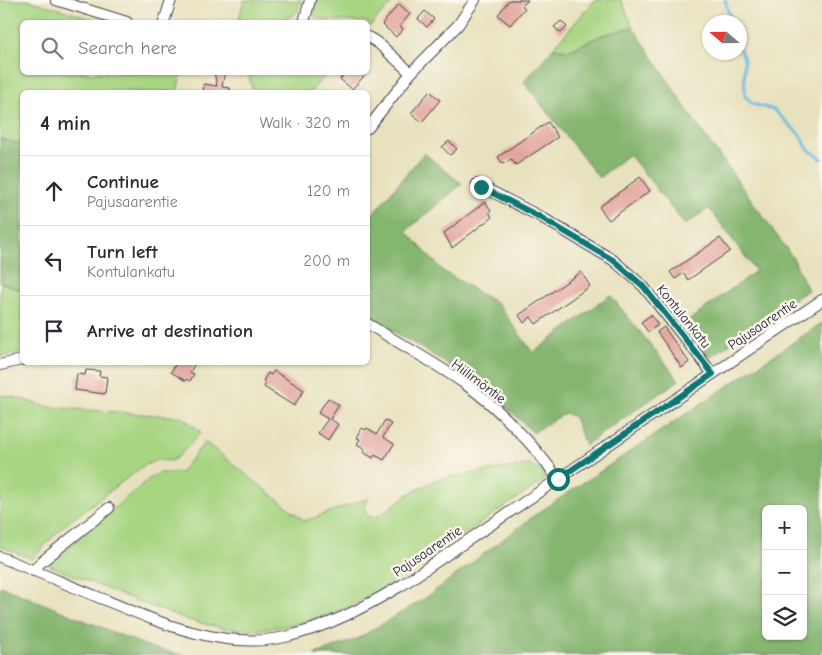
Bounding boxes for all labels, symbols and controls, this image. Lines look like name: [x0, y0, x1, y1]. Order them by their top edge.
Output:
north arrow: [702, 15, 747, 60]
search box: [20, 20, 370, 75]
icon: search: [38, 34, 66, 62]
text: Search here: [78, 37, 177, 59]
text: 4 min: [40, 111, 91, 135]
text: Walk · 320 m: [259, 114, 350, 132]
text: Continue: [87, 171, 159, 193]
route end: [470, 176, 493, 199]
icon: ahead: [40, 177, 68, 205]
text: 120 m: [307, 182, 350, 200]
text: Pajusaarentie: [87, 193, 178, 211]
text: Turn left: [87, 241, 158, 263]
icon: left: [40, 247, 68, 275]
text: 200 m: [304, 252, 350, 270]
text: Kontulankatu: [87, 263, 175, 281]
street label: Kontulankatu: [653, 281, 714, 352]
street label: Pajusaarentie: [725, 295, 800, 354]
icon: arrive: [40, 317, 68, 345]
text: Arrive at destination: [87, 320, 253, 342]
street label: Hiilimöntie: [448, 355, 509, 407]
route start: [547, 468, 570, 491]
map controls: [762, 505, 807, 640]
button: +: [762, 505, 807, 550]
street label: Pajusaarentie: [390, 522, 465, 581]
button: −: [762, 550, 807, 595]
button: layers: [762, 595, 807, 640]

